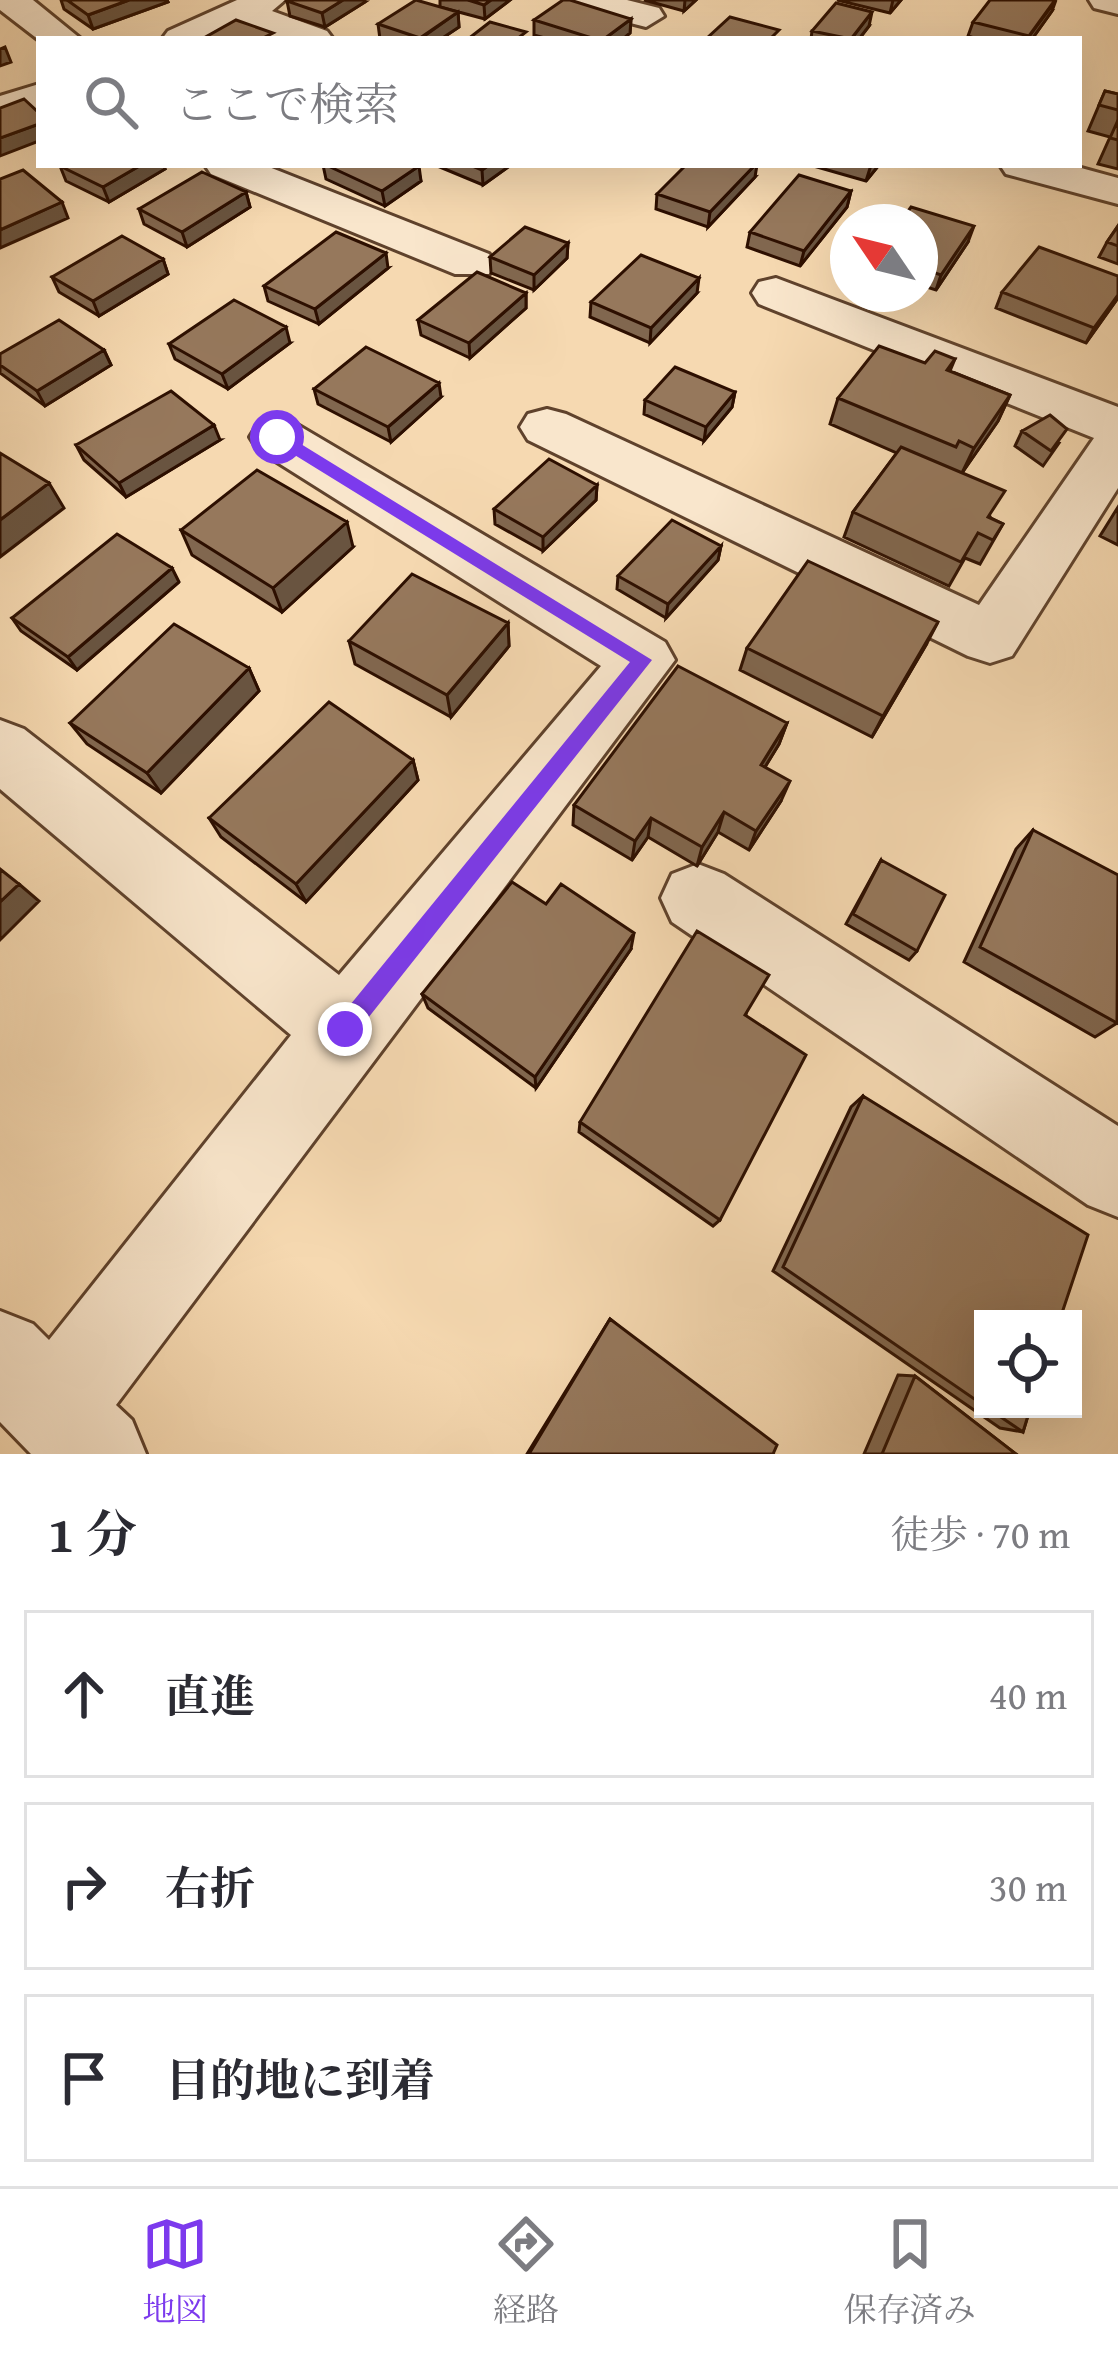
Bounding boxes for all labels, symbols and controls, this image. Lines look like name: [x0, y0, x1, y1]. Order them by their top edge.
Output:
search box: [36, 36, 1082, 168]
icon: search: [78, 69, 144, 135]
text: ここで検索: [174, 71, 399, 136]
north arrow: [830, 204, 938, 312]
route start: [250, 410, 304, 464]
route end: [318, 1002, 372, 1056]
map controls: [974, 1310, 1082, 1418]
button: locate: [974, 1310, 1082, 1418]
text: 1 分: [48, 1496, 137, 1571]
text: 徒歩 · 70 m: [890, 1505, 1070, 1562]
icon: ahead: [51, 1661, 117, 1727]
text: 直進: [165, 1663, 255, 1728]
text: 40 m: [989, 1666, 1067, 1723]
icon: right: [51, 1853, 117, 1919]
text: 右折: [165, 1855, 255, 1920]
text: 30 m: [989, 1858, 1067, 1915]
icon: arrive: [51, 2045, 117, 2111]
text: 目的地に到着: [165, 2047, 435, 2112]
tab: 地図: [142, 2211, 208, 2333]
tab: 経路: [493, 2211, 559, 2333]
tab: 保存済み: [844, 2211, 976, 2333]

